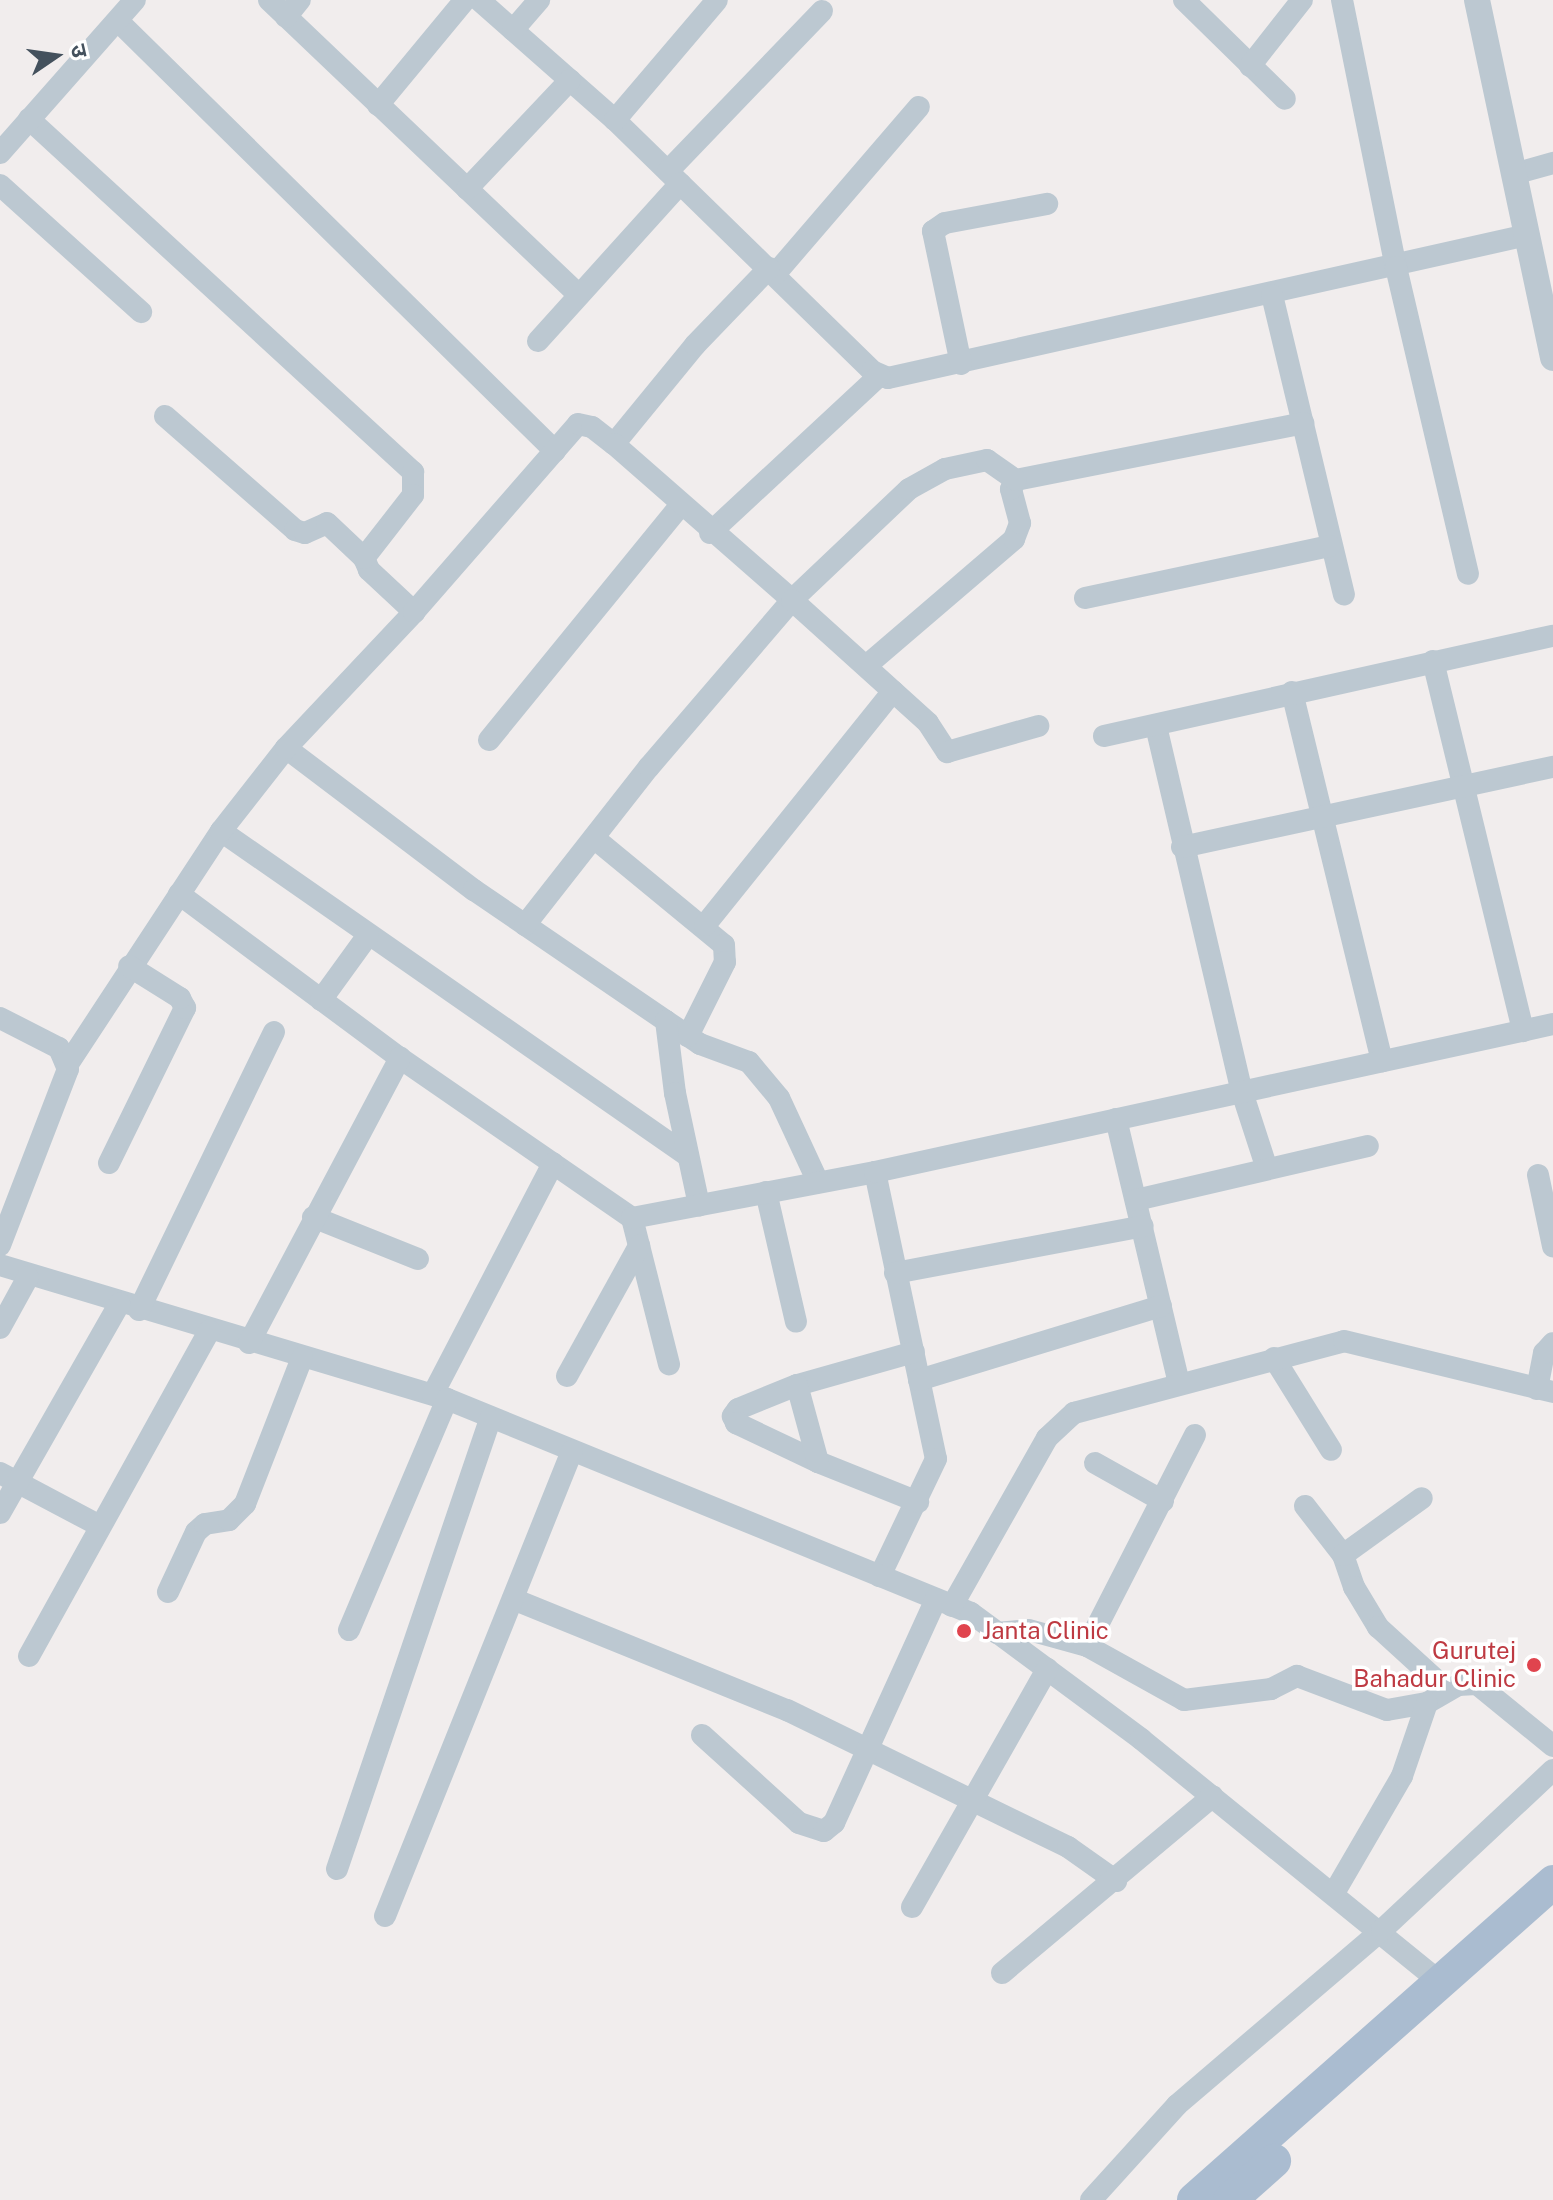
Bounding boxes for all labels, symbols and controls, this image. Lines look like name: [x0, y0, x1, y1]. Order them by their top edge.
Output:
north arrow: [16, 16, 96, 96]
text: उ: [65, 41, 93, 60]
place label: Janta Clinic: [982, 1617, 1109, 1645]
marker: Janta Clinic: [953, 1620, 975, 1642]
place label: Gurutej Bahadur Clinic: [1353, 1637, 1516, 1693]
marker: Gurutej Bahadur Clinic: [1523, 1654, 1545, 1676]

